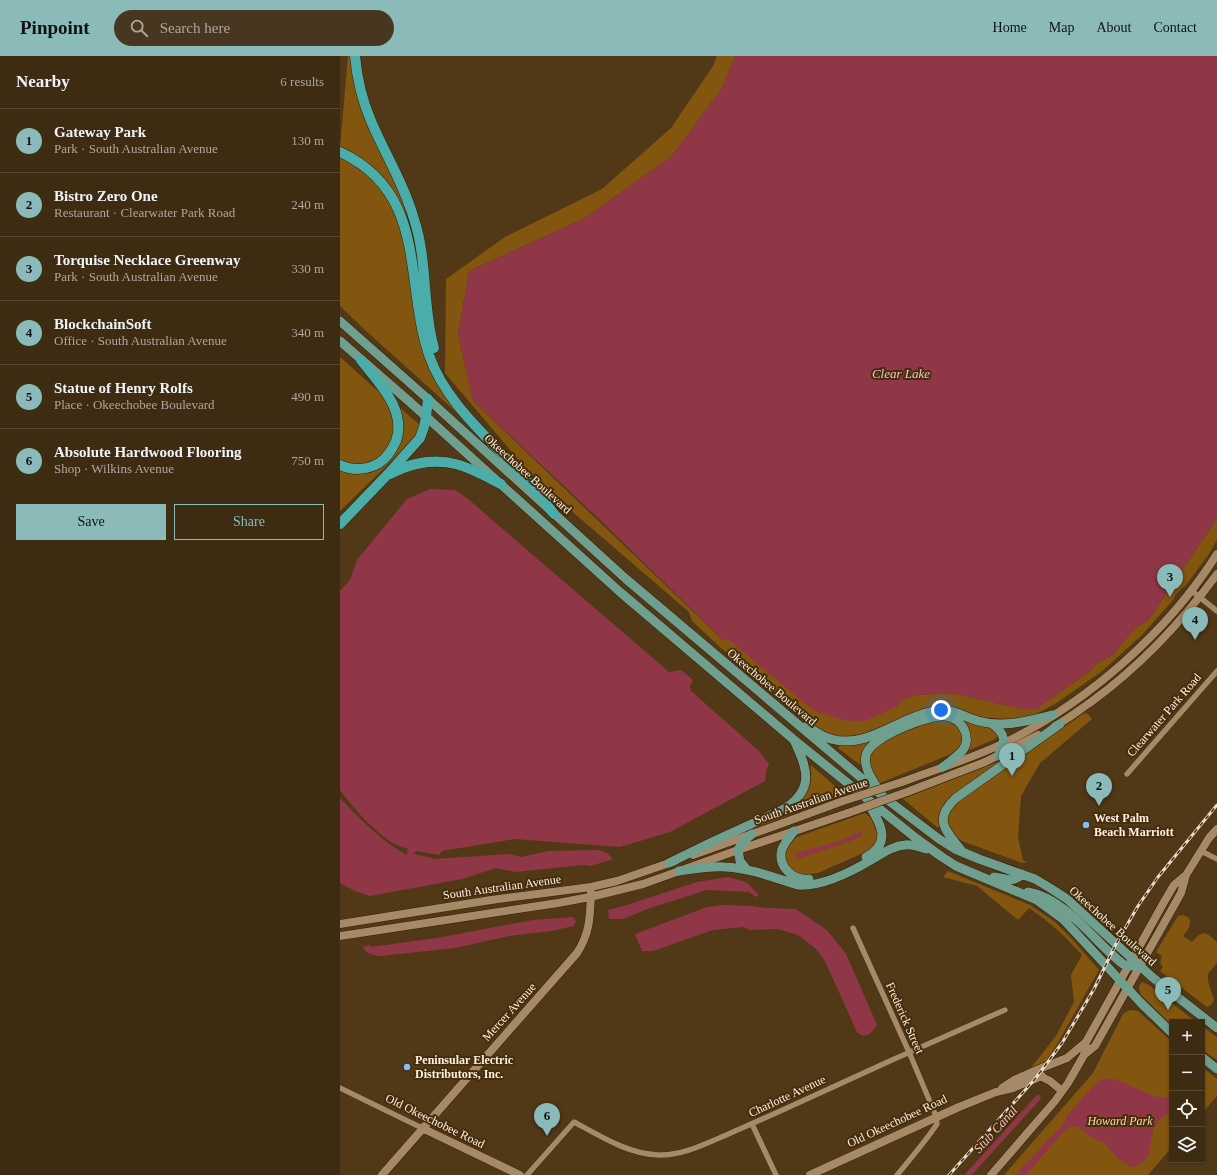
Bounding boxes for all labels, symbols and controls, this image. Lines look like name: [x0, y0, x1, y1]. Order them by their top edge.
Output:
search box: [114, 10, 394, 46]
text: Pinpoint: [20, 17, 90, 38]
icon: search: [128, 17, 150, 39]
text: Search here: [160, 20, 230, 36]
text: Home: [993, 20, 1027, 35]
text: Map: [1049, 20, 1074, 35]
text: About: [1096, 20, 1131, 35]
text: Contact: [1153, 20, 1197, 35]
text: Nearby: [16, 72, 70, 91]
text: 6 results: [280, 74, 324, 89]
text: Gateway Park: [54, 124, 146, 140]
text: 1: [26, 133, 32, 148]
text: 130 m: [291, 133, 324, 148]
text: Park · South Australian Avenue: [54, 141, 218, 156]
text: Bistro Zero One: [54, 188, 158, 204]
text: 2: [26, 197, 32, 212]
text: 240 m: [291, 197, 324, 212]
text: Restaurant · Clearwater Park Road: [54, 205, 235, 220]
text: Torquise Necklace Greenway: [54, 252, 240, 268]
text: 3: [26, 261, 32, 276]
text: 330 m: [291, 261, 324, 276]
text: Park · South Australian Avenue: [54, 269, 218, 284]
text: BlockchainSoft: [54, 316, 152, 332]
text: 4: [26, 325, 32, 340]
text: 340 m: [291, 325, 324, 340]
text: Office · South Australian Avenue: [54, 333, 227, 348]
water label: Clear Lake: [872, 366, 930, 381]
text: Statue of Henry Rolfs: [54, 380, 193, 396]
text: 5: [26, 389, 32, 404]
text: 490 m: [291, 389, 324, 404]
text: Place · Okeechobee Boulevard: [54, 397, 215, 412]
street label: Okeechobee Boulevard: [482, 431, 574, 517]
text: Absolute Hardwood Flooring: [54, 444, 242, 460]
text: 6: [26, 453, 32, 468]
text: 750 m: [291, 453, 324, 468]
text: Shop · Wilkins Avenue: [54, 461, 174, 476]
button: Save: [16, 504, 166, 540]
button: Share: [174, 504, 324, 540]
pin: 3: [1157, 564, 1183, 597]
pin: 4: [1182, 607, 1208, 640]
street label: Okeechobee Boulevard: [724, 646, 820, 728]
street label: Clearwater Park Road: [1124, 670, 1204, 760]
your location: [931, 700, 951, 720]
pin: 1: [999, 743, 1025, 776]
pin: 2: [1086, 773, 1112, 806]
street label: South Australian Avenue: [752, 775, 870, 827]
place label: West Palm Beach Marriott: [1094, 811, 1174, 839]
marker: West Palm Beach Marriott: [1081, 820, 1091, 830]
street label: South Australian Avenue: [442, 872, 562, 902]
street label: Okeechobee Boulevard: [1067, 883, 1159, 969]
pin: 5: [1155, 977, 1181, 1010]
street label: Mercer Avenue: [479, 980, 539, 1044]
street label: Frederick Street: [883, 980, 927, 1057]
map controls: [1169, 1019, 1205, 1163]
button: +: [1169, 1019, 1205, 1055]
place label: Peninsular Electric Distributors, Inc.: [415, 1053, 514, 1081]
button: −: [1169, 1055, 1205, 1091]
marker: Peninsular Electric Distributors, Inc.: [402, 1062, 412, 1072]
street label: Charlotte Avenue: [746, 1072, 828, 1120]
street label: Old Okeechobee Road: [383, 1091, 487, 1151]
button: locate: [1169, 1091, 1205, 1127]
street label: Old Okeechobee Road: [845, 1092, 949, 1150]
water label: Stub Canal: [970, 1102, 1021, 1156]
pin: 6: [534, 1103, 560, 1136]
park label: Howard Park: [1086, 1114, 1153, 1128]
button: layers: [1169, 1127, 1205, 1163]

